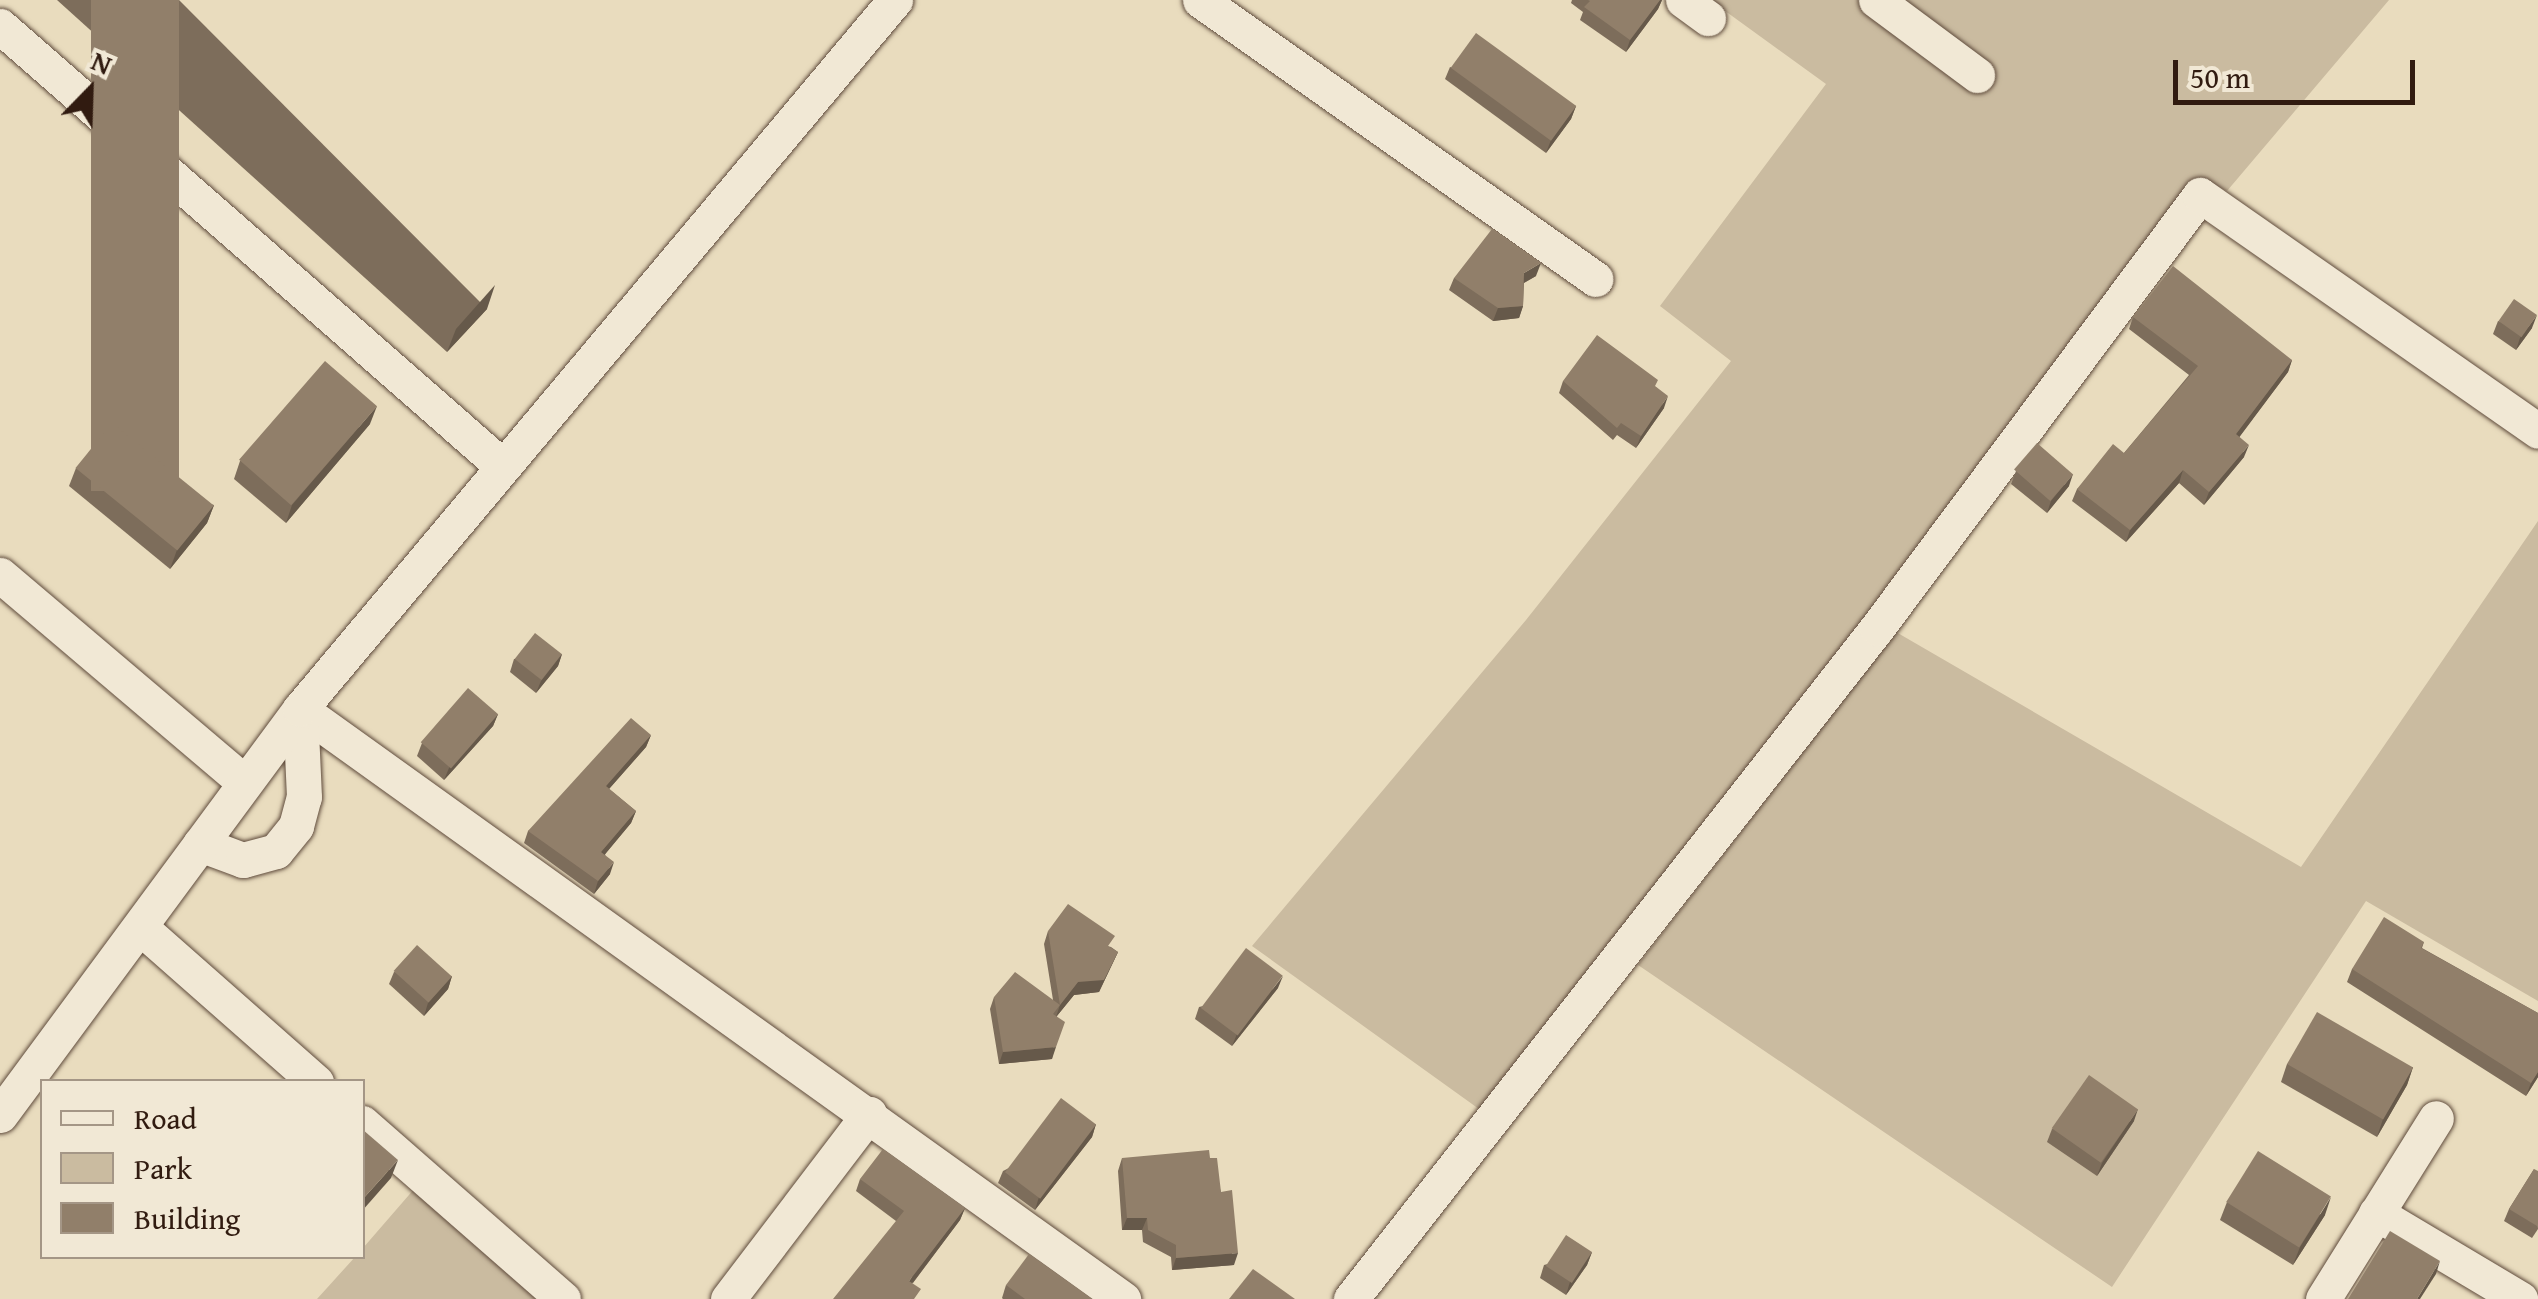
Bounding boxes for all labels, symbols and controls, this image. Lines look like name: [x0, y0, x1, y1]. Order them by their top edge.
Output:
text: N: [85, 39, 119, 84]
north arrow: [40, 40, 140, 140]
scale bar: [2178, 40, 2420, 102]
text: 50 m: [2190, 55, 2250, 99]
legend: [40, 1079, 365, 1259]
text: Road: [134, 1096, 197, 1140]
text: Park: [134, 1146, 192, 1190]
text: Building: [134, 1196, 240, 1240]

